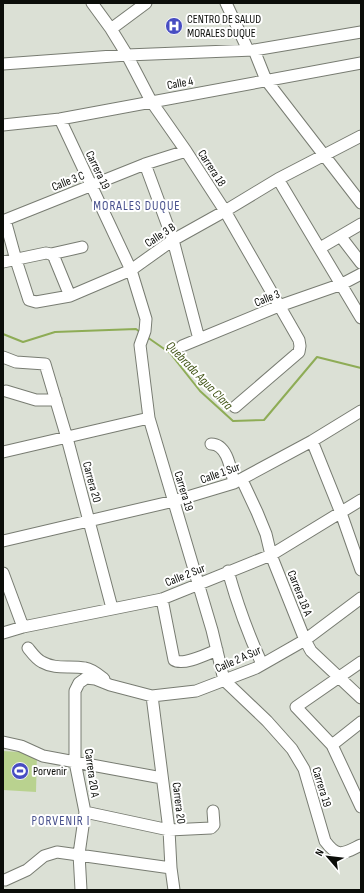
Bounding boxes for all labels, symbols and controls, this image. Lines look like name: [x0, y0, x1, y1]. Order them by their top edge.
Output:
place label: CENTRO DE SALUD MORALES DUQUE: [187, 12, 261, 41]
hospital icon: CENTRO DE SALUD MORALES DUQUE: [164, 16, 184, 36]
street label: Calle 4: [166, 74, 194, 93]
street label: Carrera 18: [194, 147, 229, 190]
street label: Carrera 19: [82, 148, 113, 192]
street label: Calle 3 C: [50, 168, 87, 195]
district label: MORALES DUQUE: [93, 198, 181, 214]
street label: Calle 3 B: [142, 220, 178, 251]
street label: Calle 3: [252, 287, 282, 310]
water label: Quebrada Agua Clara: [163, 338, 237, 414]
street label: Calle 1 Sur: [198, 459, 243, 488]
street label: Carrera 20: [79, 460, 104, 504]
street label: Carrera 19: [170, 469, 197, 513]
street label: Calle 2 Sur: [163, 560, 208, 590]
street label: Carrera 18 A: [284, 568, 316, 619]
street label: Calle 2 A Sur: [213, 642, 264, 676]
street label: Carrera 20 A: [81, 748, 102, 799]
sports icon: Porvenir: [10, 761, 30, 781]
place label: Porvenir: [33, 764, 67, 779]
street label: Carrera 19: [308, 765, 335, 809]
street label: Carrera 20: [169, 781, 188, 825]
district label: PORVENIR I: [32, 813, 90, 829]
north arrow: [308, 837, 348, 877]
text: N: [312, 847, 327, 858]

